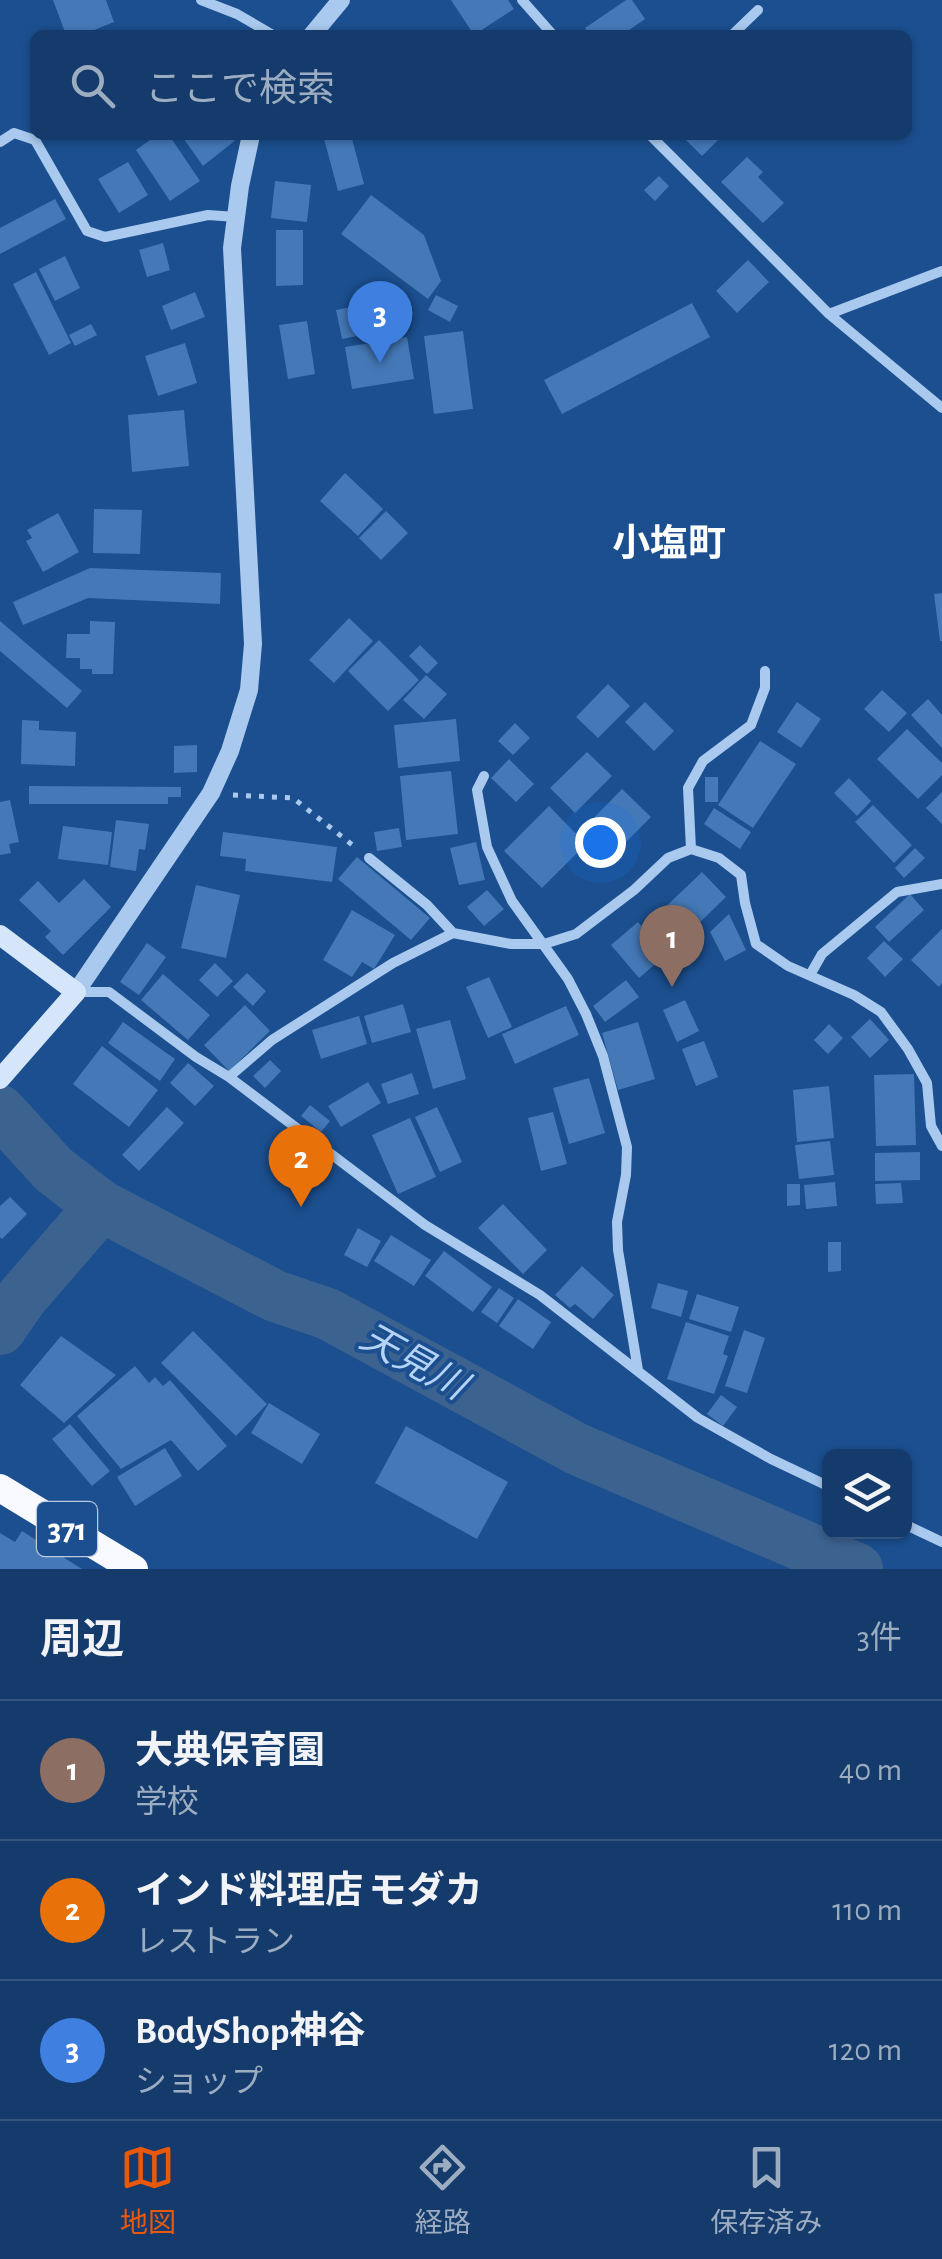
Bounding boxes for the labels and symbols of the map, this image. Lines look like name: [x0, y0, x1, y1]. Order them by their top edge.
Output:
pin: 3: [348, 280, 412, 363]
district label: 小塩町: [612, 523, 726, 564]
your location: [575, 817, 626, 868]
pin: 1: [640, 904, 704, 987]
pin: 2: [268, 1124, 334, 1207]
water label: 天見川: [354, 1318, 476, 1409]
road number: 371: [37, 1502, 97, 1556]

